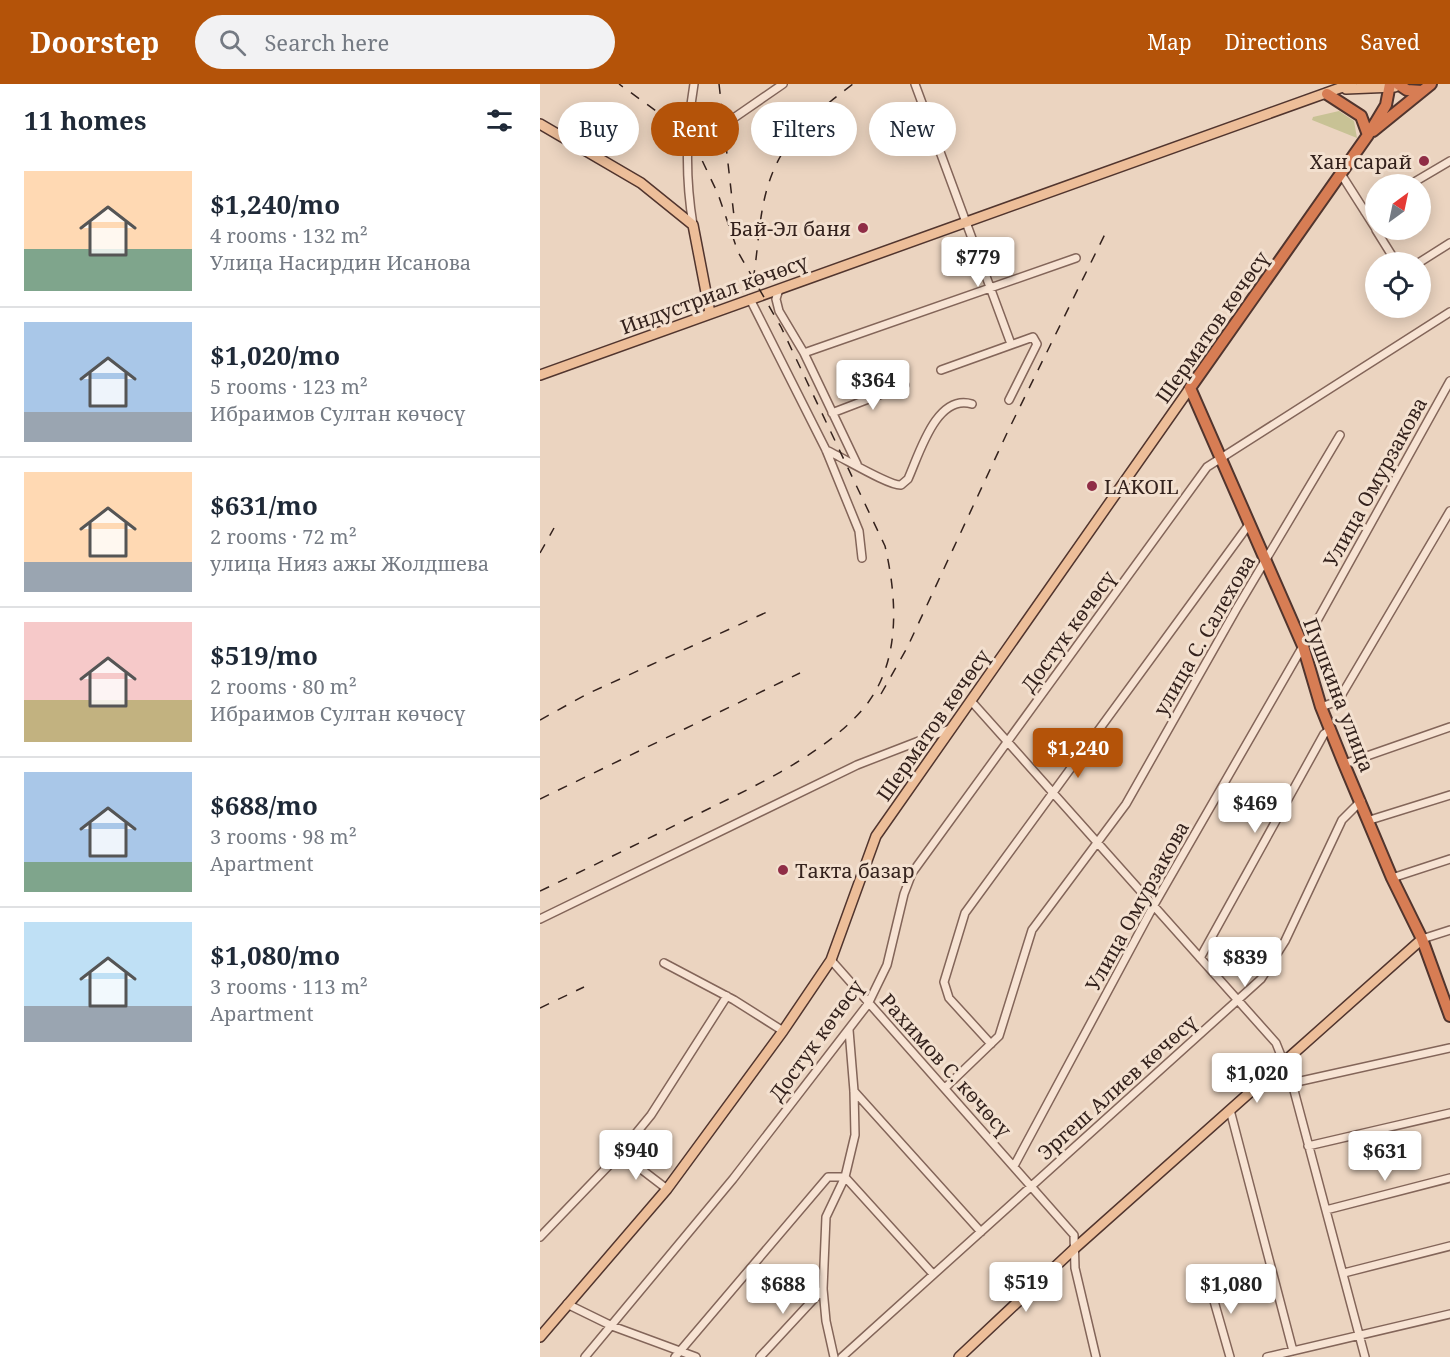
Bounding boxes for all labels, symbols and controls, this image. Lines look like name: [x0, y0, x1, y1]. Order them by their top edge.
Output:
search box: [195, 15, 615, 69]
text: Doorstep: [30, 23, 159, 61]
icon: search: [216, 26, 249, 59]
text: Search here: [264, 27, 389, 57]
text: Map: [1147, 28, 1192, 56]
text: Directions: [1225, 28, 1327, 56]
text: Saved: [1360, 28, 1420, 56]
text: 11 homes: [24, 102, 146, 138]
chip: Buy: [558, 102, 639, 156]
chip: Rent: [651, 102, 739, 156]
chip: Filters: [751, 102, 857, 156]
chip: New: [869, 102, 956, 156]
icon: filters: [483, 104, 516, 137]
place label: Хан сарай: [1310, 148, 1412, 175]
marker: Хан сарай: [1417, 154, 1431, 168]
north arrow: [1365, 174, 1431, 240]
map controls: [1365, 174, 1431, 318]
text: $1,240/mo: [210, 186, 340, 222]
icon: home: [72, 195, 144, 267]
place label: Бай-Эл баня: [729, 215, 851, 242]
marker: Бай-Эл баня: [856, 221, 870, 235]
text: 4 rooms · 132 m²: [210, 222, 368, 249]
pin: $779: [942, 237, 1014, 288]
text: $779: [955, 243, 1001, 270]
street label: Шерматов көчөсү: [1149, 245, 1275, 409]
street label: Индустриал көчөсү: [616, 247, 812, 341]
text: Улица Насирдин Исанова: [210, 249, 471, 276]
button: locate: [1365, 252, 1431, 318]
text: $1,020/mo: [210, 337, 340, 373]
icon: home: [72, 346, 144, 418]
pin: $364: [837, 360, 909, 411]
text: $364: [850, 366, 896, 393]
text: 5 rooms · 123 m²: [210, 373, 368, 400]
street label: Улица Омурзакова: [1317, 392, 1433, 572]
text: Ибраимов Султан көчөсү: [210, 400, 465, 427]
place label: LAKOIL: [1104, 473, 1179, 500]
marker: LAKOIL: [1085, 479, 1099, 493]
text: $631/mo: [210, 487, 318, 523]
icon: home: [72, 496, 144, 568]
text: 2 rooms · 72 m²: [210, 523, 357, 550]
text: улица Нияз ажы Жолдшева: [210, 550, 489, 577]
street label: улица С. Салехова: [1147, 550, 1261, 720]
street label: Достук көчөсү: [1015, 564, 1122, 697]
street label: Пушкина улица: [1297, 614, 1381, 776]
text: $519/mo: [210, 637, 318, 673]
street label: Шерматов көчөсү: [870, 643, 996, 807]
icon: home: [72, 646, 144, 718]
text: 2 rooms · 80 m²: [210, 673, 357, 700]
text: Ибраимов Султан көчөсү: [210, 700, 465, 727]
pin: $1,240: [1029, 728, 1127, 779]
text: $1,240: [1047, 734, 1109, 761]
pin: $469: [1219, 783, 1291, 834]
text: $688/mo: [210, 787, 318, 823]
text: $469: [1232, 789, 1278, 816]
icon: home: [72, 796, 144, 868]
street label: Улица Омурзакова: [1079, 816, 1195, 996]
text: 3 rooms · 98 m²: [210, 823, 357, 850]
text: Apartment: [210, 850, 314, 877]
place label: Такта базар: [795, 857, 915, 884]
marker: Такта базар: [776, 863, 790, 877]
text: $1,080/mo: [210, 937, 340, 973]
pin: $839: [1209, 937, 1281, 988]
text: $839: [1222, 943, 1268, 970]
icon: home: [72, 946, 144, 1018]
text: 3 rooms · 113 m²: [210, 973, 368, 1000]
street label: Достук көчөсү: [763, 973, 870, 1106]
street label: Рахимов С. көчөсү: [874, 987, 1018, 1143]
text: Apartment: [210, 1000, 314, 1027]
street label: Эргеш Алиев көчөсү: [1032, 1008, 1203, 1166]
pin: $1,020: [1208, 1053, 1306, 1104]
text: $1,020: [1226, 1059, 1288, 1086]
pin: $940: [600, 1130, 672, 1181]
pin: $631: [1349, 1131, 1421, 1182]
text: $940: [613, 1136, 659, 1163]
text: $631: [1362, 1137, 1408, 1164]
pin: $519: [990, 1262, 1062, 1313]
pin: $688: [747, 1264, 819, 1315]
pin: $1,080: [1182, 1264, 1280, 1315]
text: $519: [1003, 1268, 1049, 1295]
text: $688: [760, 1270, 806, 1297]
text: $1,080: [1200, 1270, 1262, 1297]

